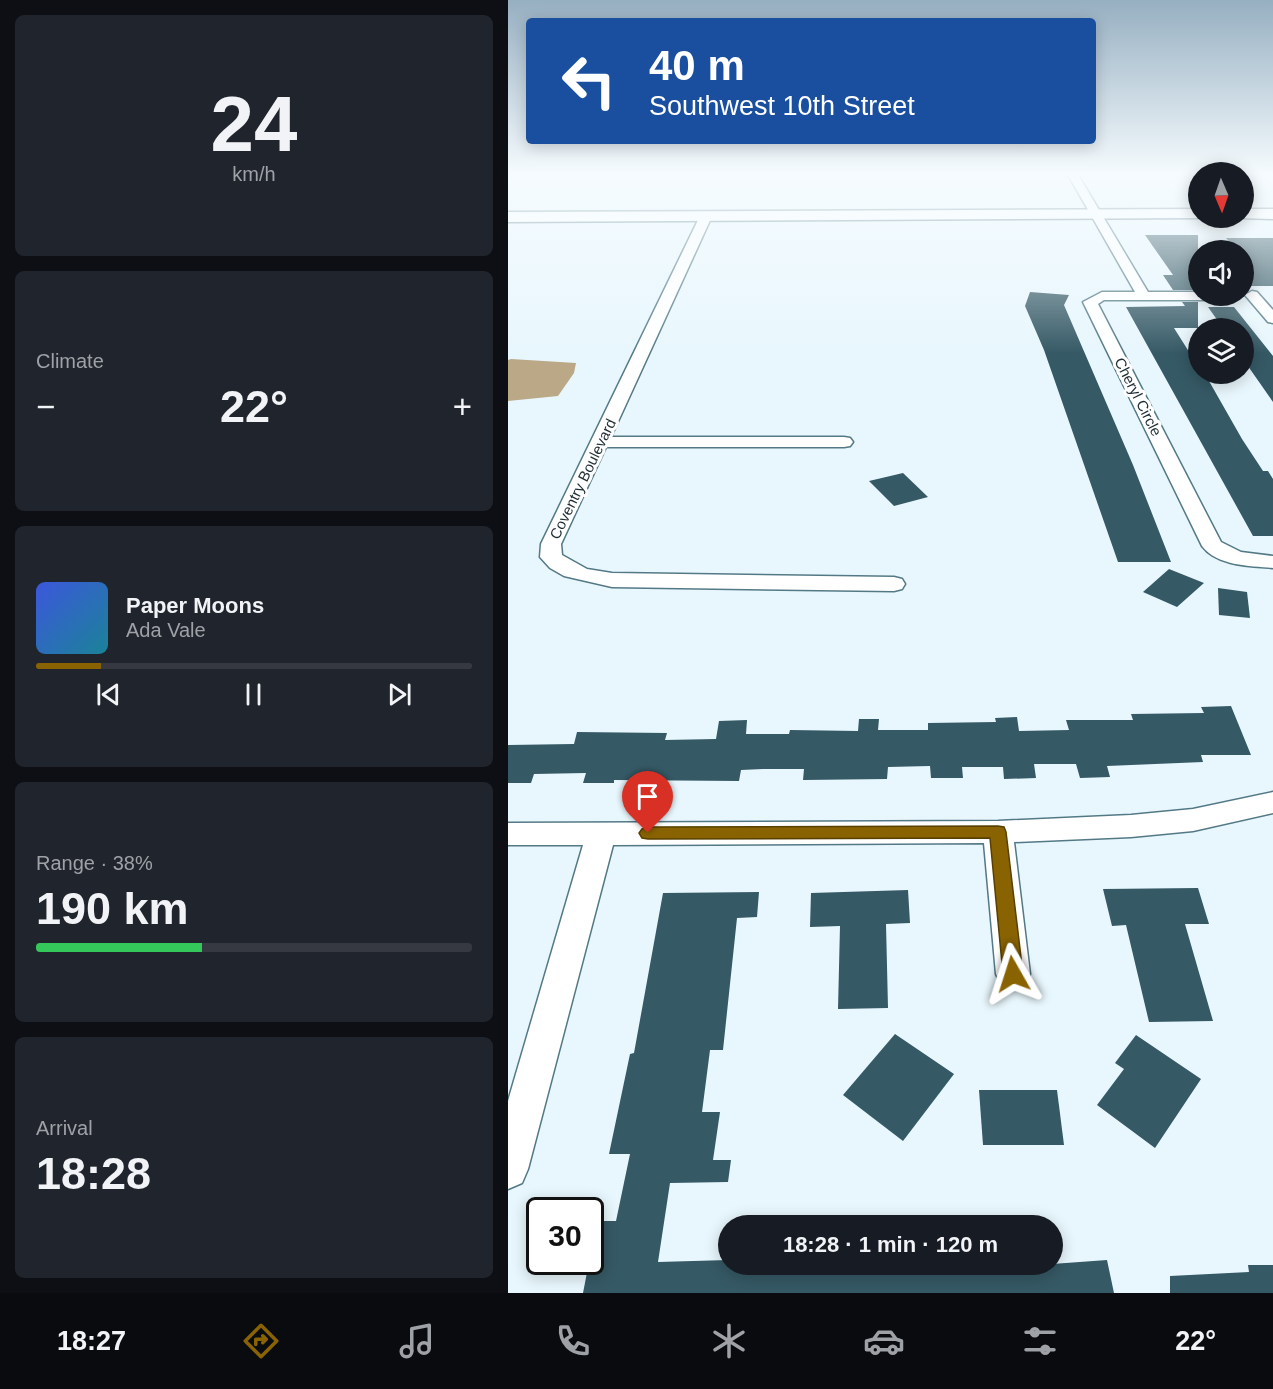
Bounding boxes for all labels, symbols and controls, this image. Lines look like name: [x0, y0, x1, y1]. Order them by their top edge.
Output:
icon: left: [550, 42, 628, 120]
text: 40 m: [649, 42, 745, 89]
text: 24: [211, 80, 297, 168]
text: Southwest 10th Street: [649, 91, 915, 121]
north arrow: [1188, 162, 1254, 228]
map controls: [1188, 162, 1254, 384]
text: km/h: [232, 163, 276, 185]
button: sound: [1188, 240, 1254, 306]
button: layers: [1188, 318, 1254, 384]
text: Climate: [36, 350, 104, 372]
street label: Cheryl Circle: [1111, 355, 1166, 439]
text: 22°: [220, 381, 288, 432]
text: −: [36, 388, 55, 425]
text: +: [453, 388, 472, 425]
street label: Coventry Boulevard: [546, 416, 619, 542]
text: Paper Moons: [126, 593, 264, 618]
text: Ada Vale: [126, 619, 206, 641]
icon: previous: [92, 678, 125, 711]
icon: pause: [237, 678, 270, 711]
icon: next: [383, 678, 416, 711]
pin: [622, 771, 673, 833]
icon: arrive: [631, 780, 664, 813]
text: Range · 38%: [36, 852, 153, 874]
text: 190 km: [36, 883, 189, 934]
position arrow: [981, 942, 1045, 1006]
text: Arrival: [36, 1117, 93, 1139]
text: 18:28: [36, 1148, 151, 1199]
speed limit sign: 30: [526, 1197, 604, 1275]
text: 18:28 · 1 min · 120 m: [783, 1232, 998, 1257]
icon: directions: [240, 1320, 282, 1362]
icon: music: [396, 1320, 438, 1362]
icon: phone: [552, 1320, 594, 1362]
icon: climate: [708, 1320, 750, 1362]
icon: car: [863, 1320, 905, 1362]
icon: filters: [1019, 1320, 1061, 1362]
text: 18:27: [57, 1326, 126, 1356]
text: 22°: [1175, 1326, 1216, 1356]

